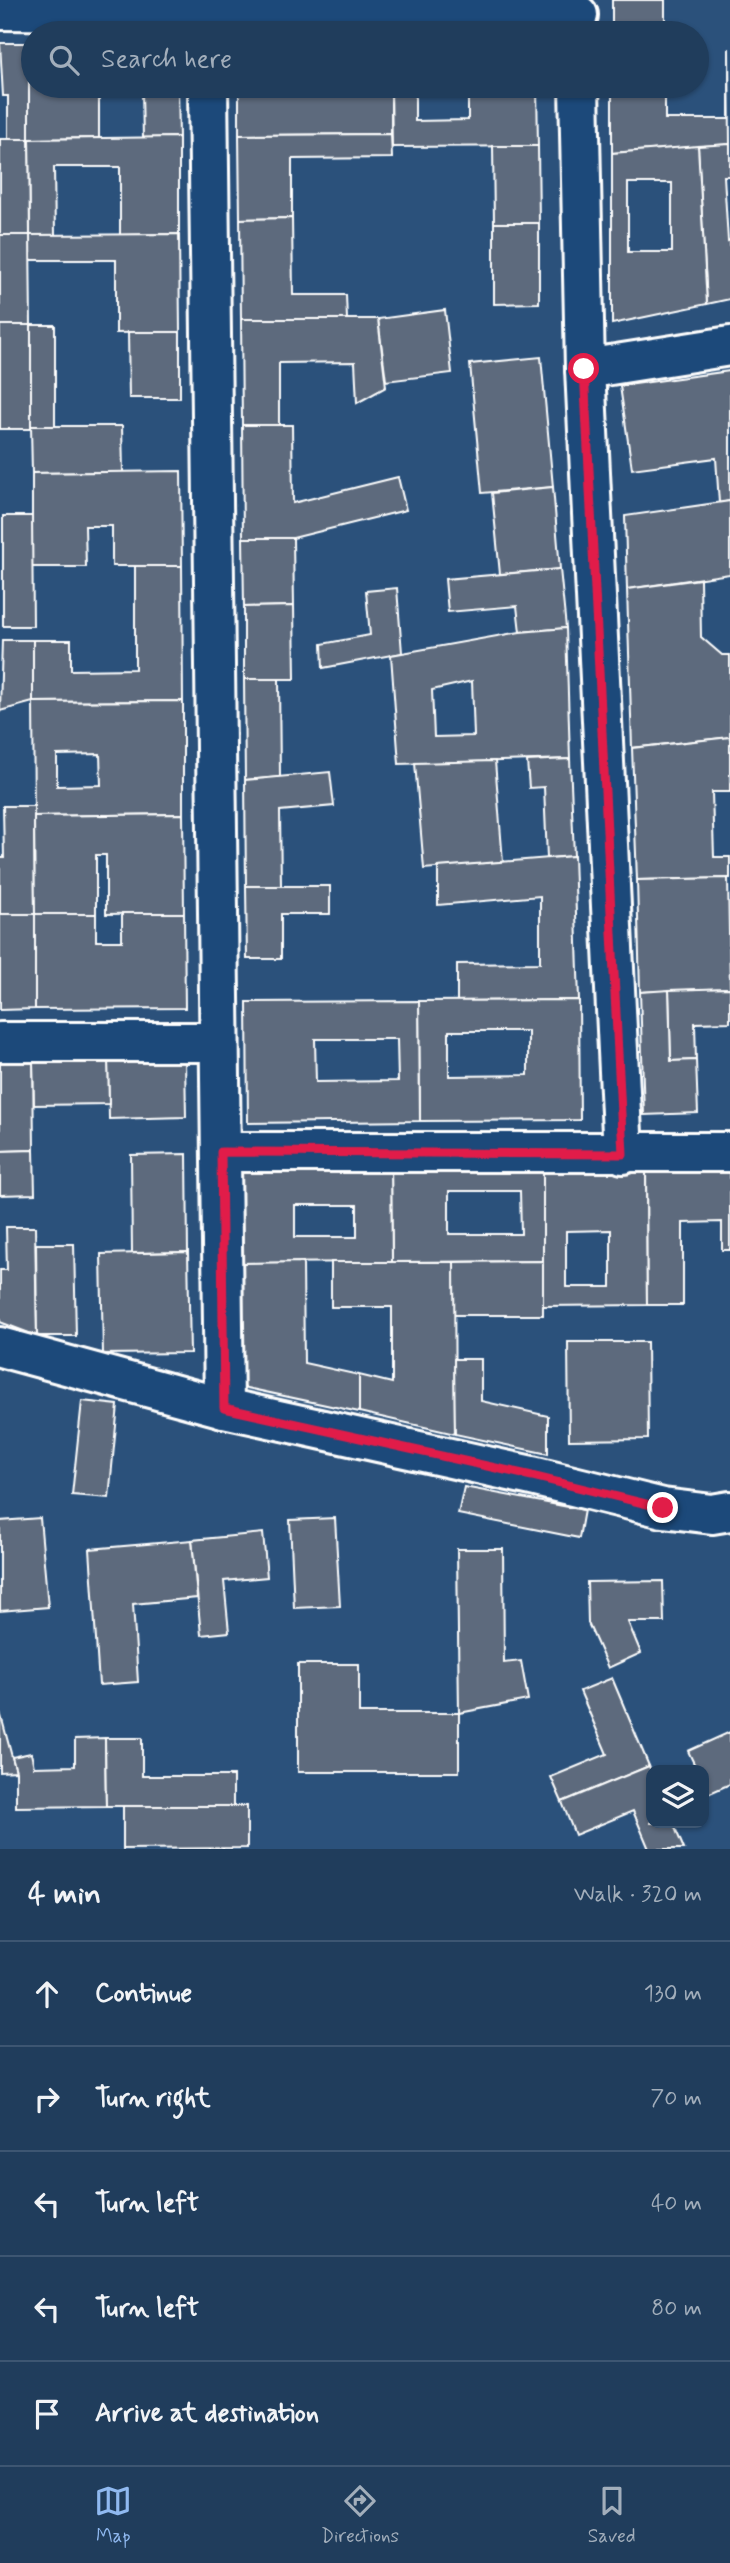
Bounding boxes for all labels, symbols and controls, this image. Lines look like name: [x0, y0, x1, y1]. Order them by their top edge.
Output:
search box: [21, 21, 709, 98]
icon: search: [45, 41, 83, 79]
text: Search here: [101, 43, 232, 77]
route start: [568, 353, 599, 384]
route end: [647, 1492, 678, 1523]
map controls: [646, 1765, 709, 1828]
button: layers: [646, 1765, 709, 1828]
text: 4 min: [28, 1875, 101, 1914]
text: Walk · 320 m: [574, 1880, 702, 1910]
icon: ahead: [28, 1975, 66, 2013]
text: Continue: [95, 1977, 192, 2011]
text: 130 m: [644, 1979, 702, 2009]
icon: right: [28, 2080, 66, 2118]
text: Turn right: [95, 2082, 211, 2116]
text: 70 m: [650, 2084, 702, 2114]
icon: left: [28, 2185, 66, 2223]
text: Turn left: [95, 2187, 199, 2221]
text: 40 m: [651, 2189, 702, 2219]
icon: left: [28, 2290, 66, 2328]
text: Turn left: [95, 2292, 199, 2326]
text: 80 m: [651, 2294, 702, 2324]
icon: arrive: [28, 2395, 66, 2433]
text: Arrive at destination: [95, 2397, 319, 2431]
tab: Map: [94, 2482, 132, 2549]
tab: Directions: [321, 2482, 399, 2549]
tab: Saved: [588, 2482, 636, 2549]

